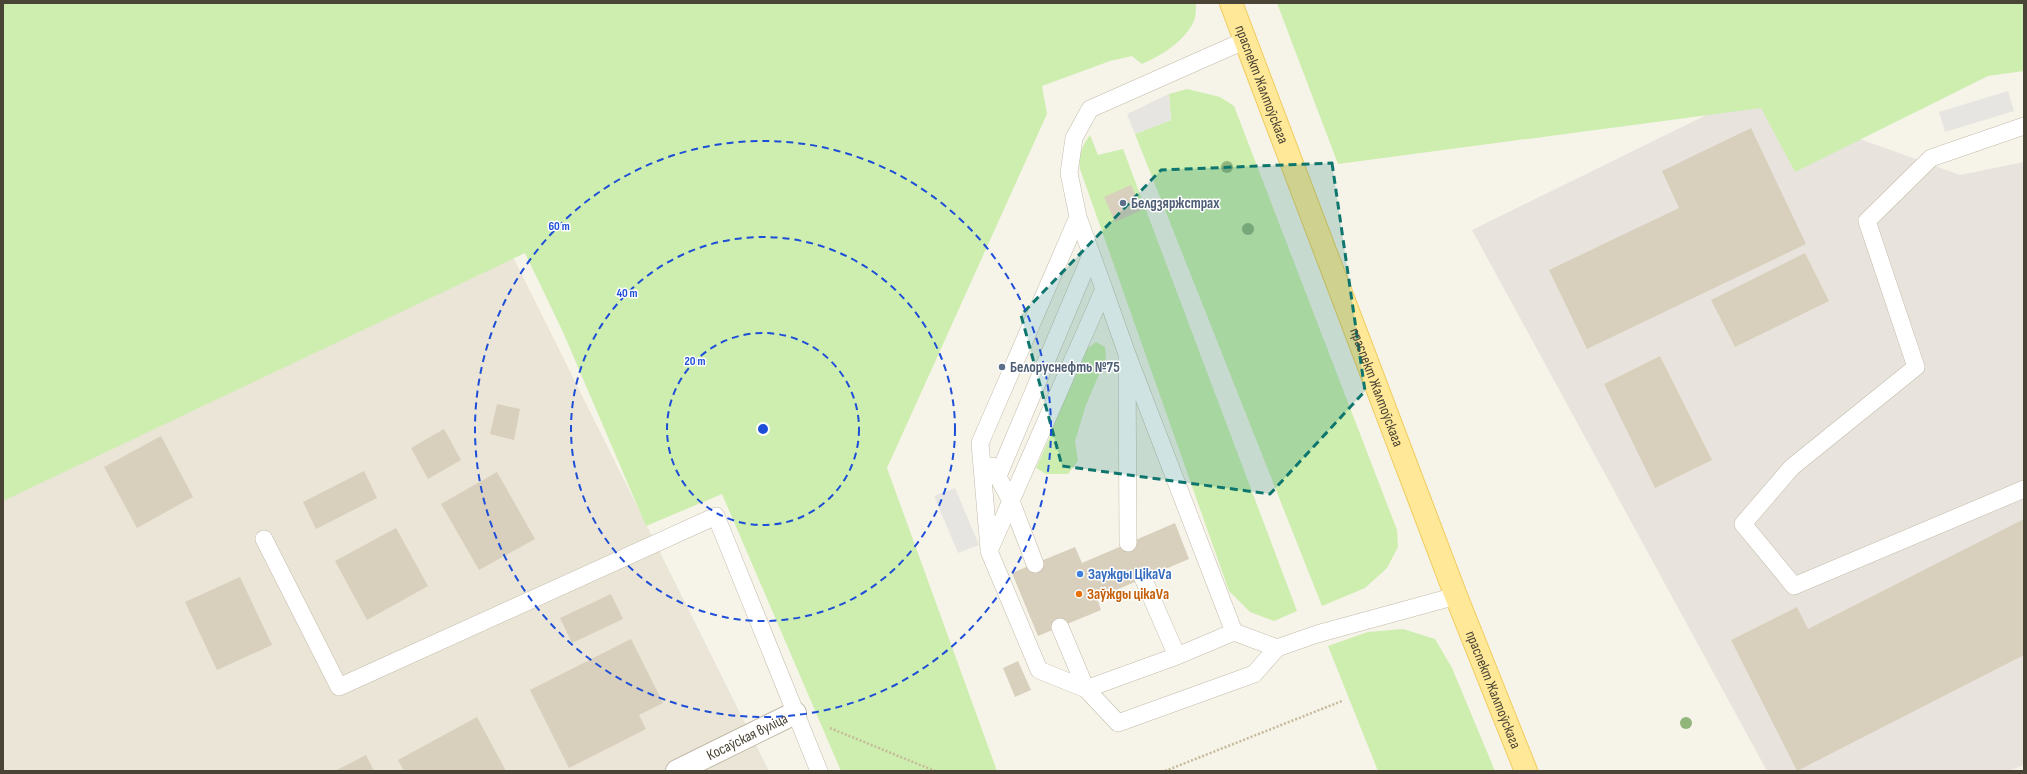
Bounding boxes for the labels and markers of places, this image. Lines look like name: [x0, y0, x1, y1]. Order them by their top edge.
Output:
place label: Белдзяржстрах: [1131, 194, 1220, 213]
marker: Белдзяржстрах: [1118, 198, 1128, 208]
place label: Белоруснефть №75: [1010, 358, 1120, 377]
marker: Белоруснефть №75: [997, 362, 1007, 372]
centre of rings: [756, 422, 770, 436]
place label: Заужды ЦікаVа: [1088, 565, 1172, 584]
marker: Заужды ЦікаVа: [1075, 569, 1085, 579]
place label: Заўжды цікаVа: [1087, 585, 1169, 604]
marker: Заўжды цікаVа: [1074, 589, 1084, 599]

